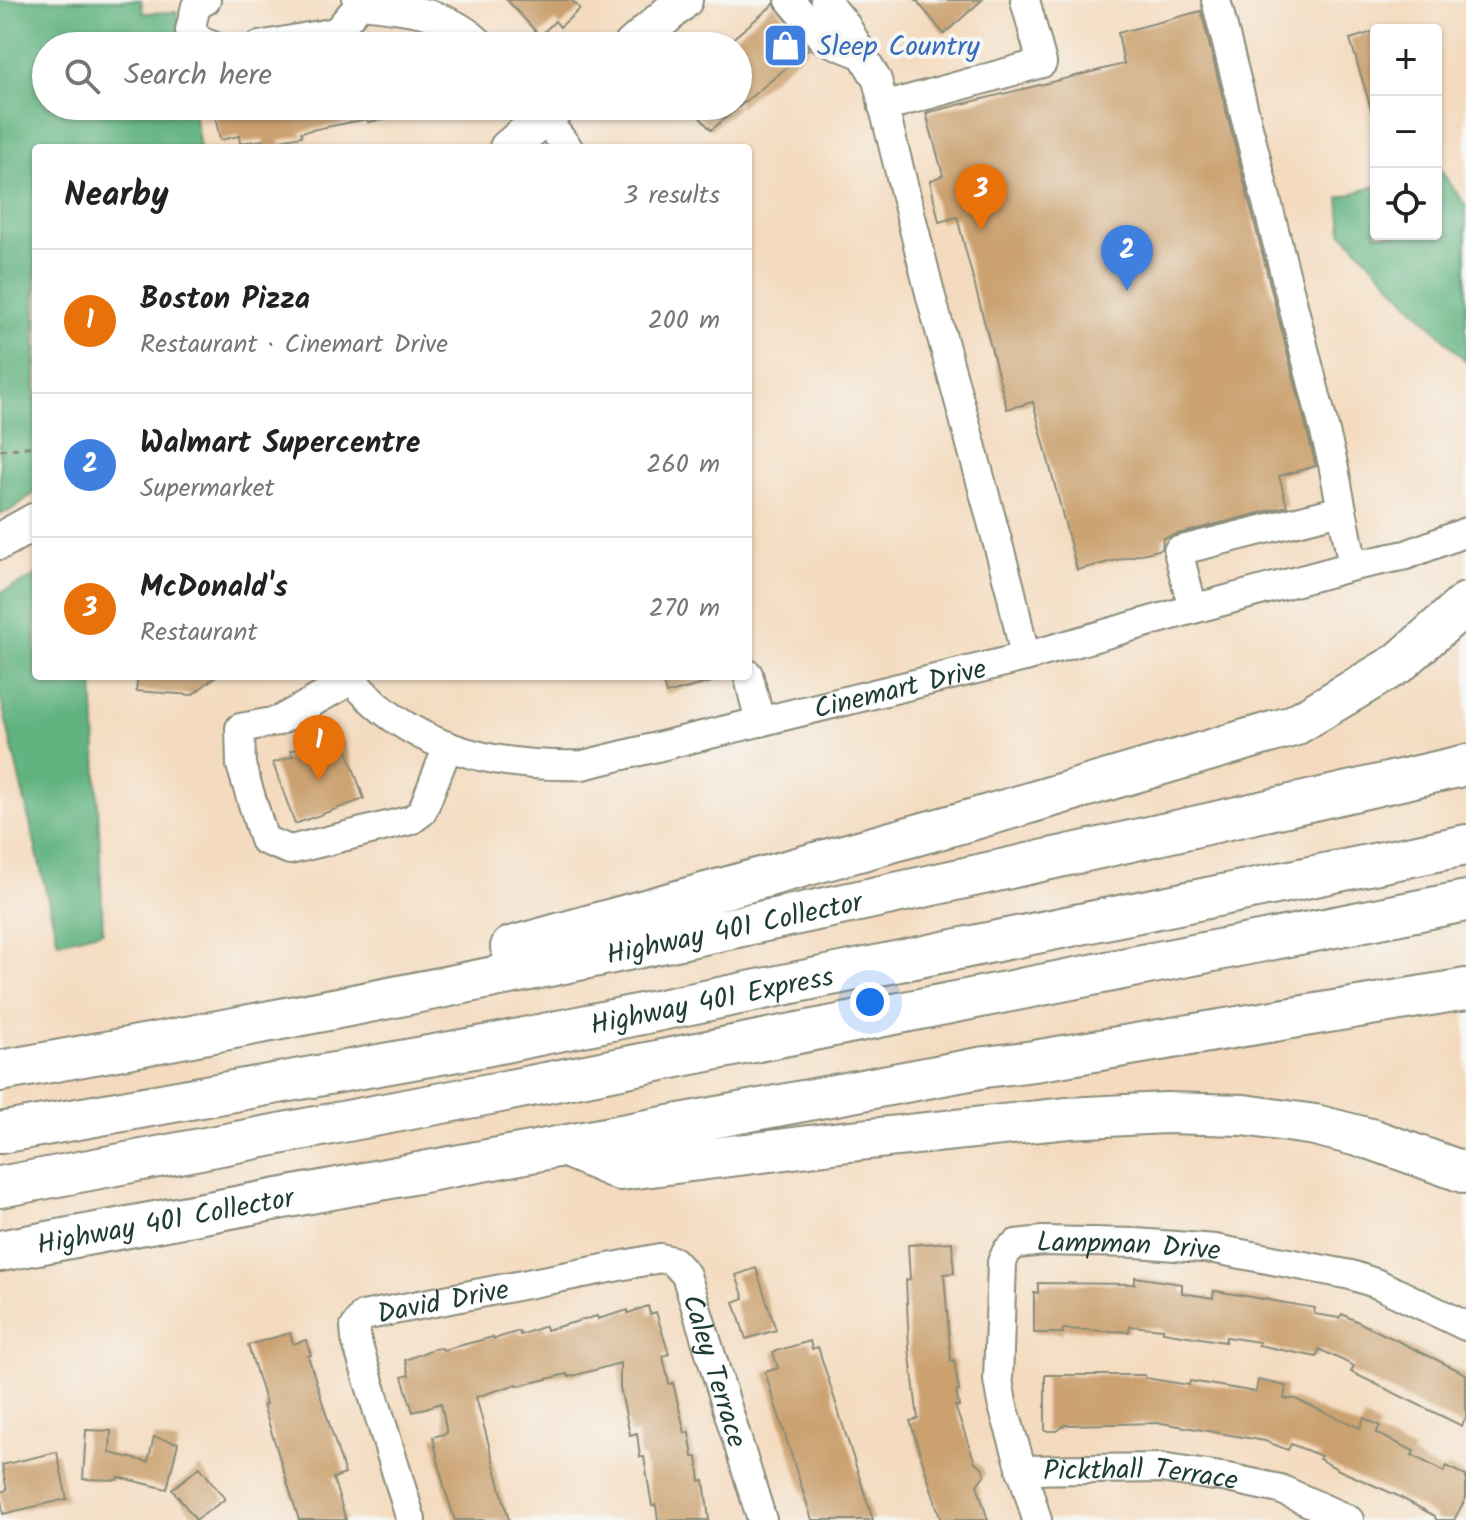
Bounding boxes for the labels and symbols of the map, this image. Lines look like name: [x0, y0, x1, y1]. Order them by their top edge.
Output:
shop icon: Sleep Country: [762, 21, 810, 69]
place label: Sleep Country: [817, 25, 980, 70]
pin: 3: [955, 164, 1007, 230]
pin: 2: [1101, 225, 1153, 291]
street label: Cinemart Drive: [809, 647, 992, 733]
pin: 1: [293, 715, 345, 781]
street label: Highway 401 Collector: [602, 880, 869, 979]
street label: Highway 401 Express: [586, 955, 838, 1049]
your location: [850, 982, 890, 1022]
street label: Highway 401 Collector: [33, 1176, 300, 1269]
street label: Lampman Drive: [1036, 1221, 1223, 1274]
street label: David Drive: [373, 1268, 513, 1338]
street label: Caley Terrace: [668, 1289, 758, 1454]
street label: Pickthall Terrace: [1043, 1447, 1242, 1505]

